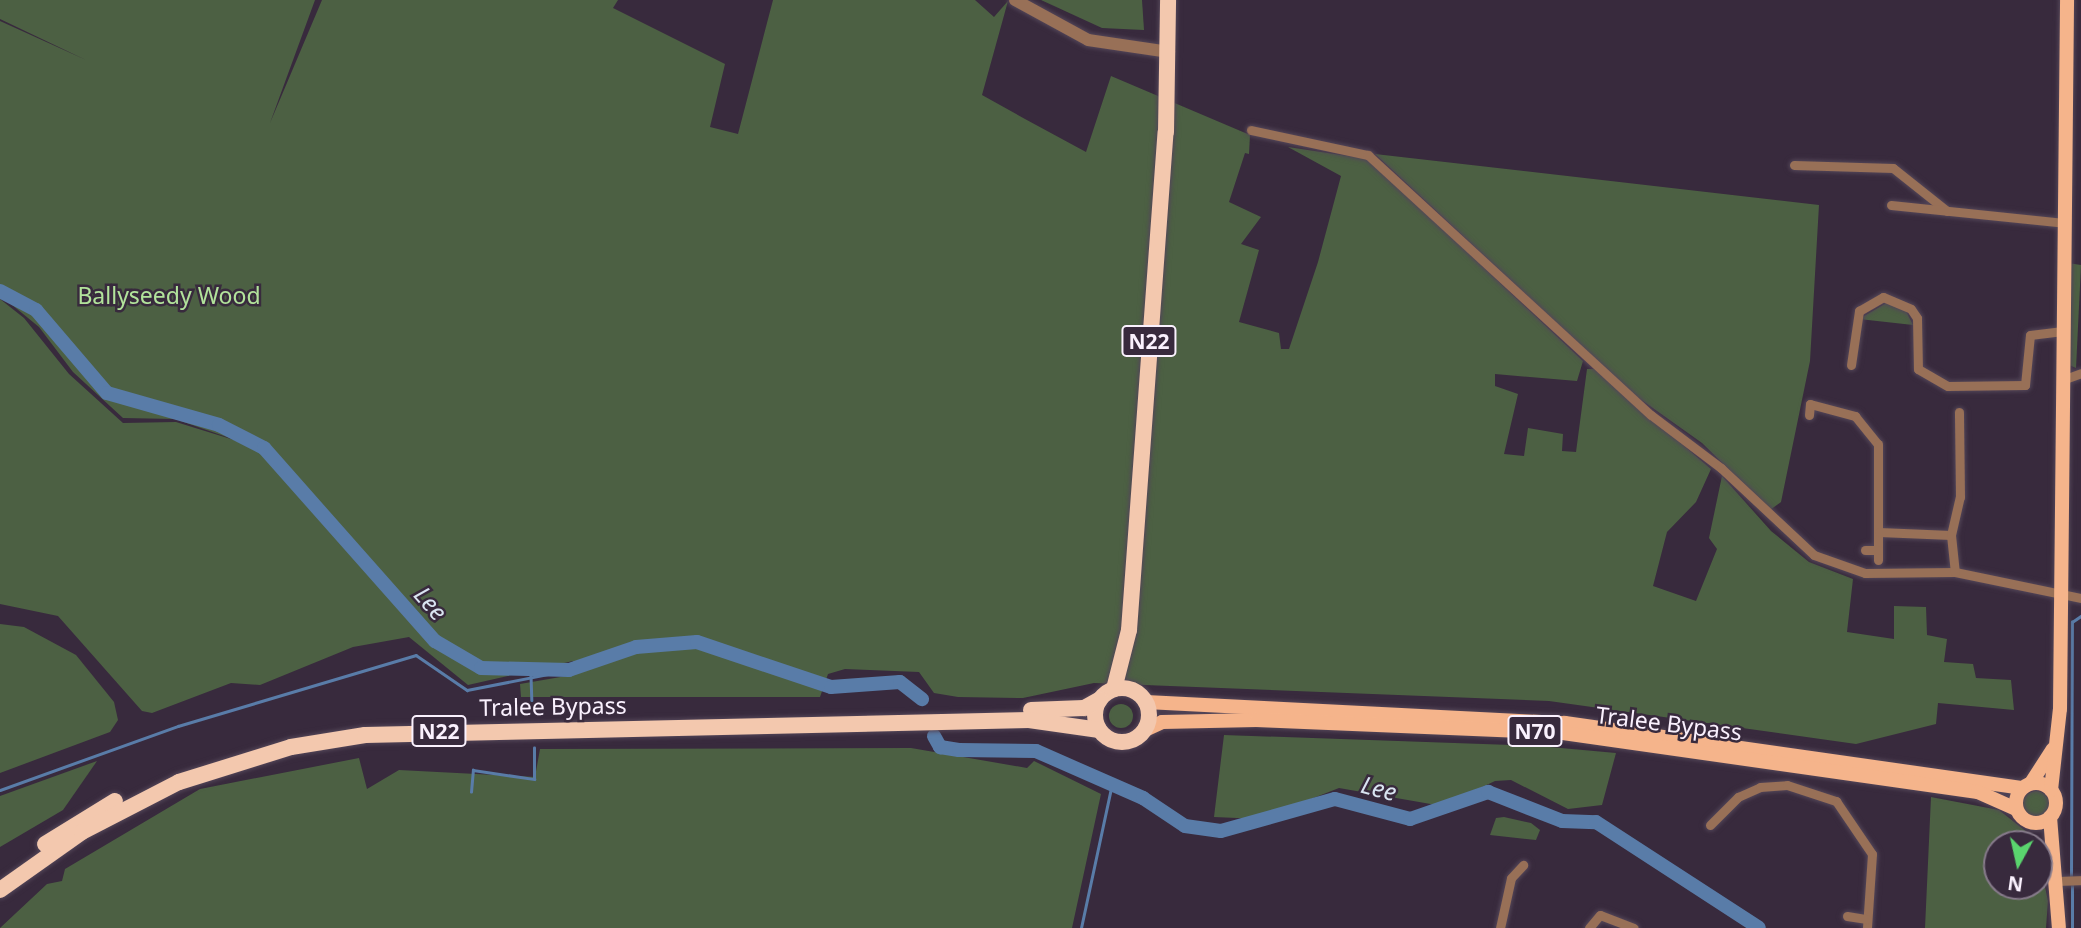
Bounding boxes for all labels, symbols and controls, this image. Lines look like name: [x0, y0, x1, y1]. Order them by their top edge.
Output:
park label: Ballyseedy Wood: [77, 281, 261, 309]
road number: N22: [1121, 324, 1177, 358]
water label: Lee: [409, 580, 453, 626]
street label: Tralee Bypass: [479, 691, 627, 721]
street label: Tralee Bypass: [1594, 700, 1744, 746]
road number: N22: [411, 714, 467, 748]
road number: N70: [1507, 714, 1563, 748]
water label: Lee: [1358, 770, 1400, 806]
north arrow: [1983, 830, 2053, 900]
text: N: [2006, 870, 2025, 898]

